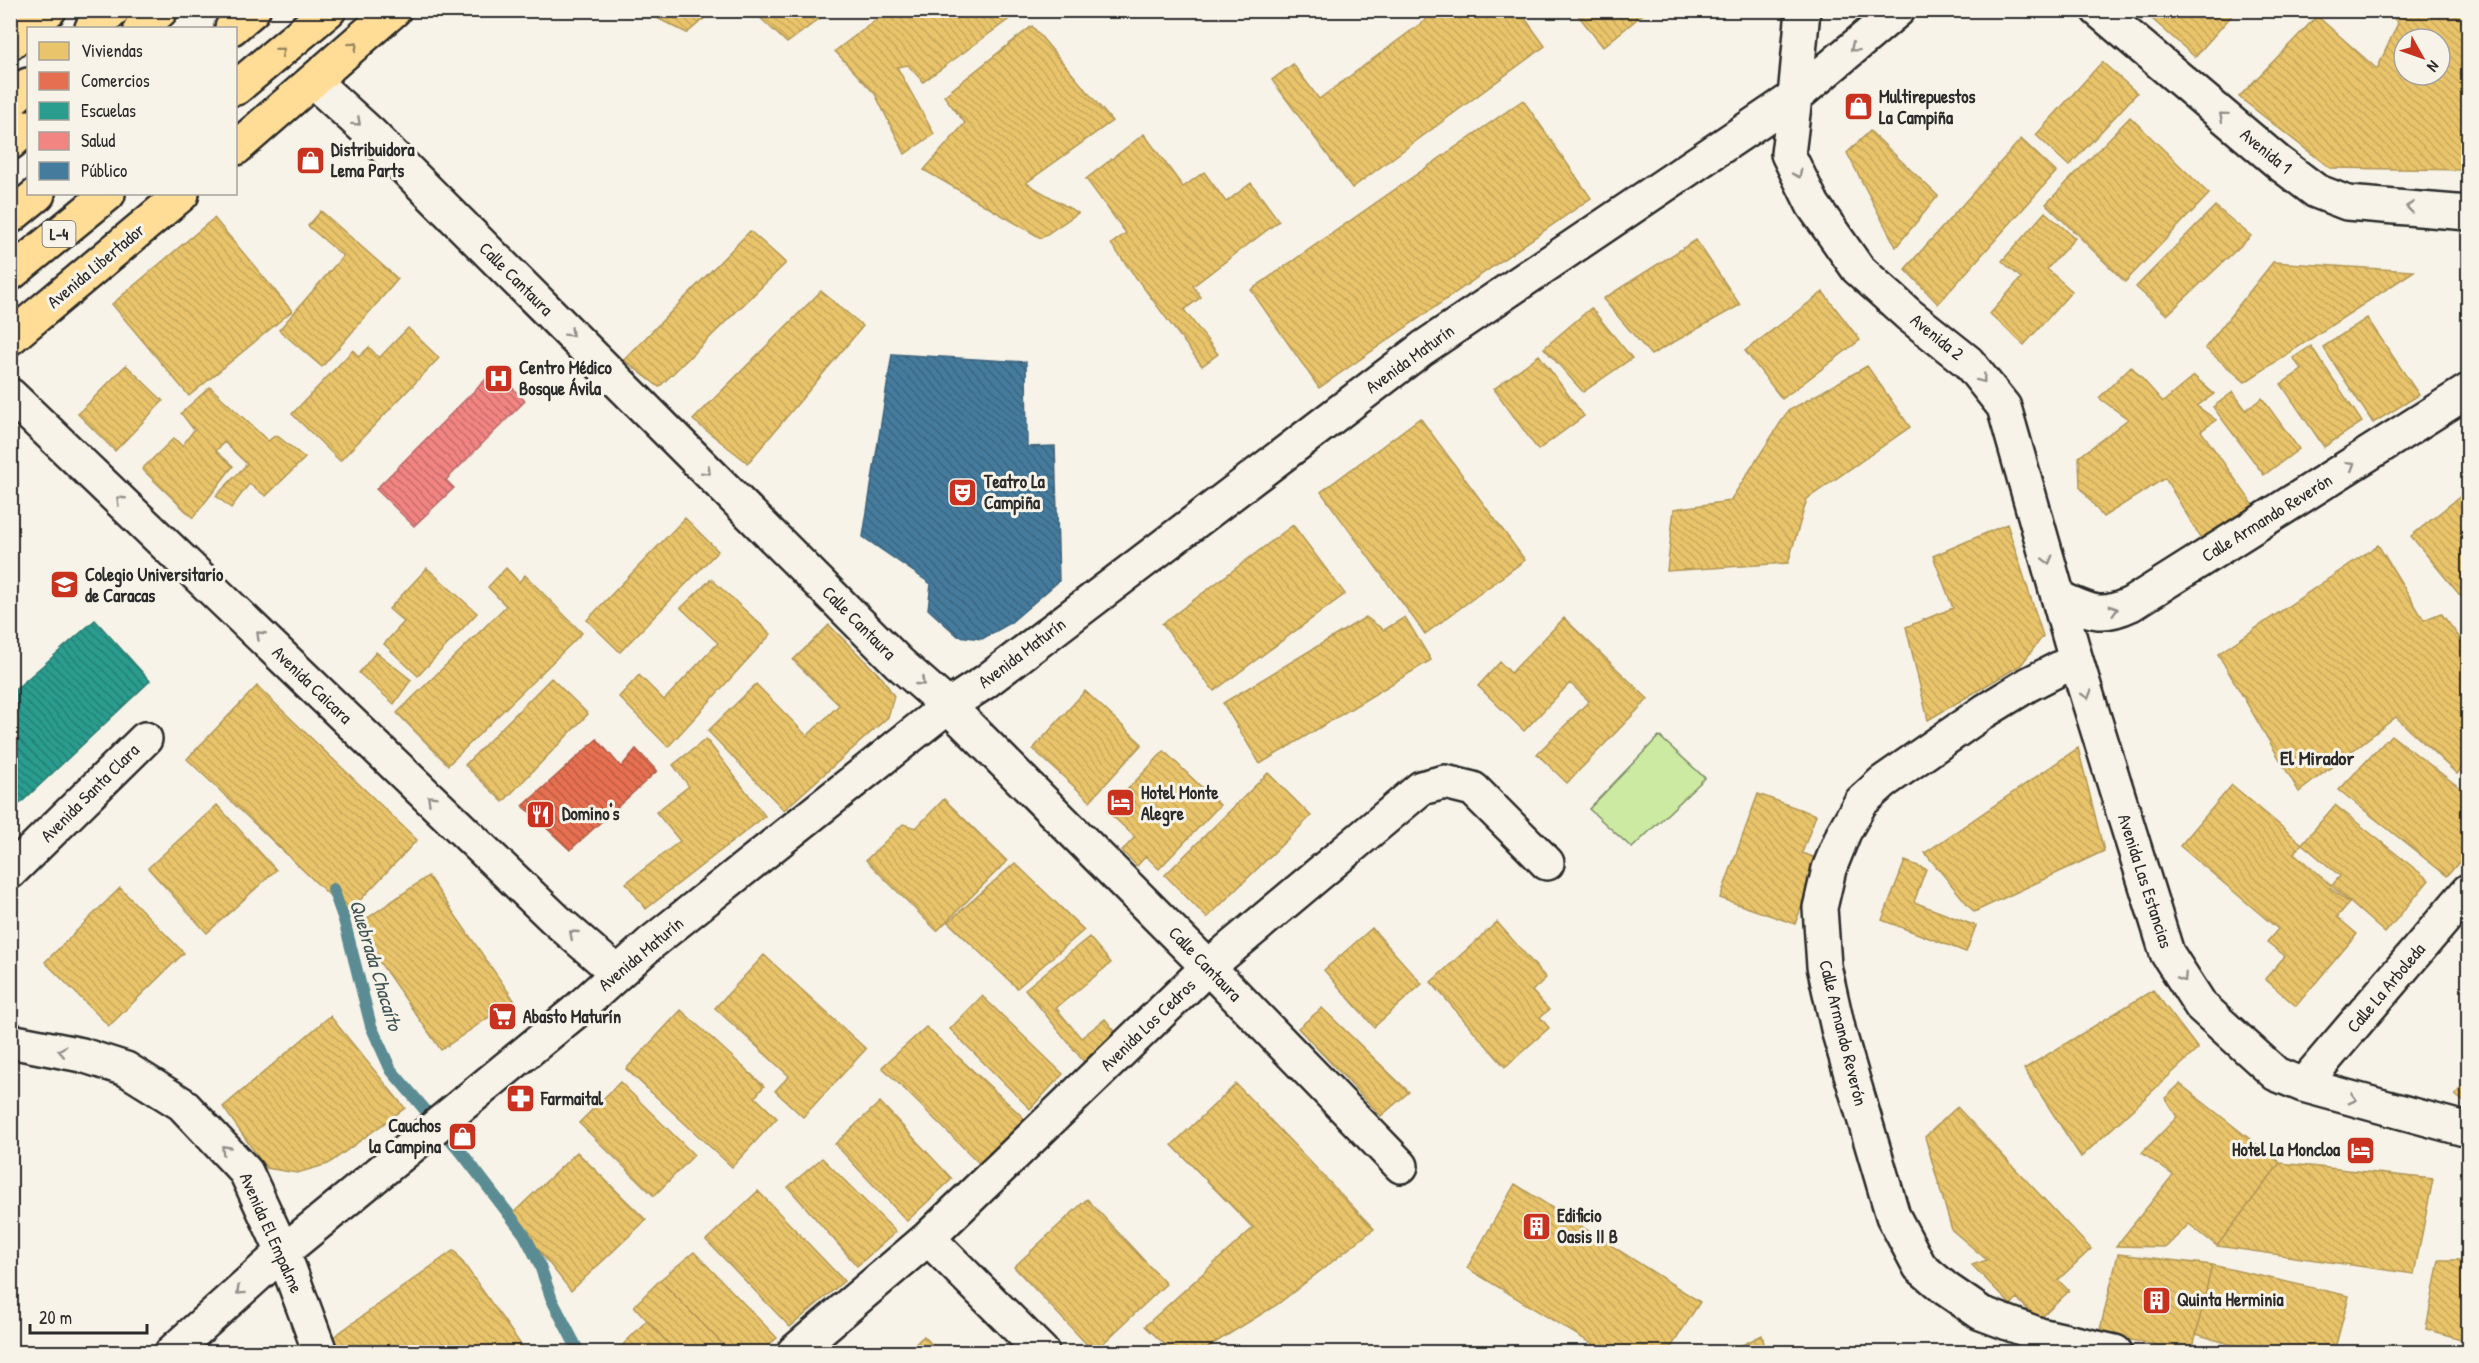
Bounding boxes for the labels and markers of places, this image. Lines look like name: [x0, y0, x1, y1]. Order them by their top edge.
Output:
place label: Multirepuestos La Campiña: [1879, 84, 1975, 131]
shop icon: Multirepuestos La Campiña: [1842, 91, 1874, 123]
place label: Distribuidora Lema Parts: [331, 137, 416, 183]
shop icon: Distribuidora Lema Parts: [294, 144, 326, 176]
place label: Centro Médico Bosque Ávila: [519, 355, 613, 402]
hospital icon: Centro Médico Bosque Ávila: [482, 362, 514, 394]
place label: Teatro La Campiña: [983, 469, 1046, 516]
theatre icon: Teatro La Campiña: [947, 476, 979, 508]
place label: Colegio Universitario de Caracas: [85, 562, 224, 608]
school or university icon: Colegio Universitario de Caracas: [48, 569, 80, 601]
place label: Hotel Monte Alegre: [1141, 780, 1219, 827]
hotel icon: Hotel Monte Alegre: [1104, 787, 1136, 819]
restaurant icon: Domino's: [525, 798, 557, 830]
place label: Domino's: [562, 801, 619, 826]
supermarket icon: Abasto Maturín: [486, 1001, 518, 1033]
place label: Abasto Maturín: [523, 1004, 621, 1029]
pharmacy icon: Farmaital: [504, 1083, 536, 1115]
place label: Farmaital: [540, 1086, 604, 1111]
place label: Cauchos la Campina: [369, 1113, 442, 1160]
shop icon: Cauchos la Campina: [446, 1120, 478, 1152]
hotel icon: Hotel La Moncloa: [2345, 1134, 2377, 1166]
place label: Hotel La Moncloa: [2232, 1137, 2341, 1162]
place label: Edificio Oasis II B: [1557, 1203, 1618, 1249]
building icon: Edificio Oasis II B: [1520, 1210, 1552, 1242]
building icon: Quinta Herminia: [2140, 1284, 2172, 1316]
place label: Quinta Herminia: [2177, 1287, 2285, 1312]

